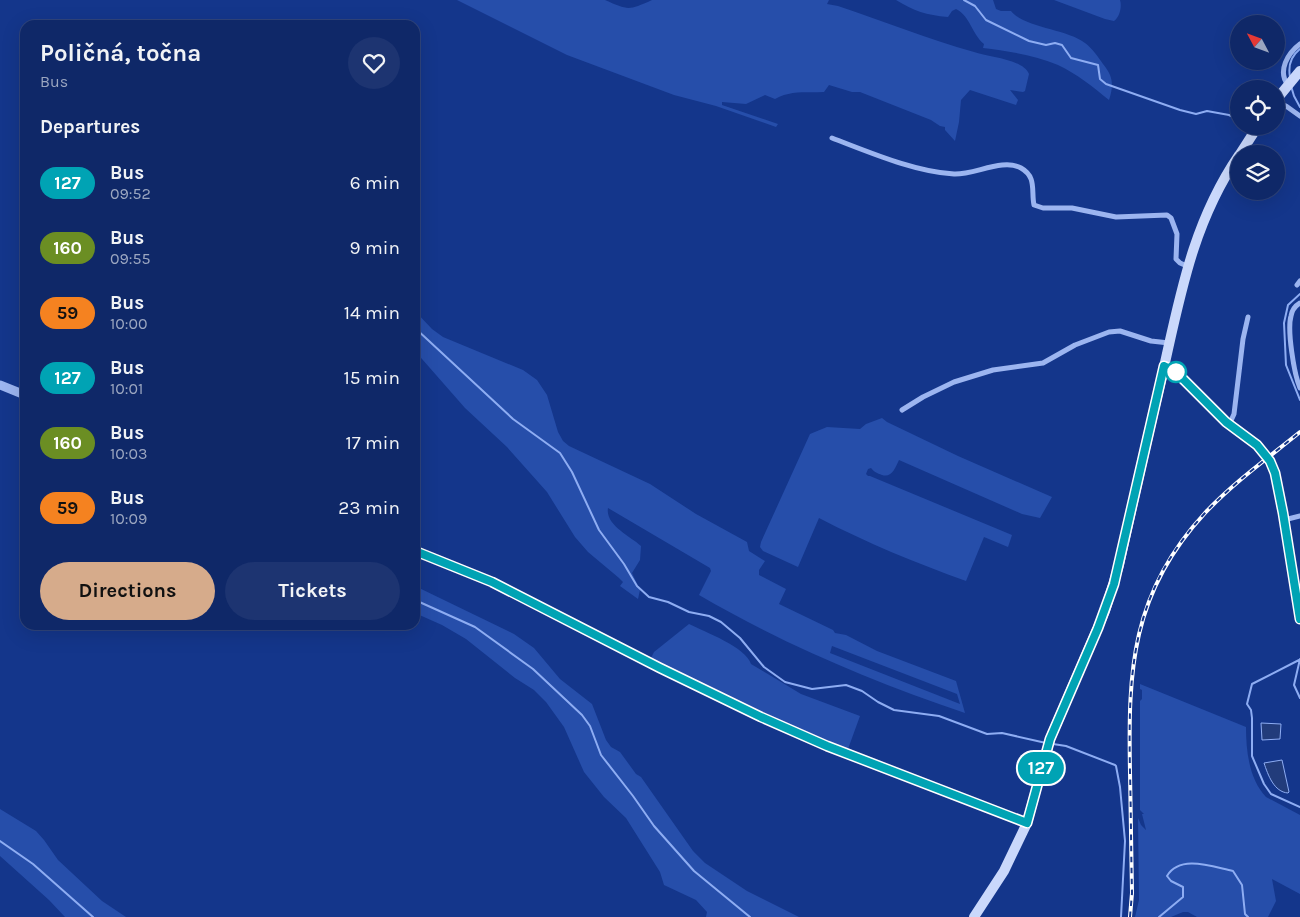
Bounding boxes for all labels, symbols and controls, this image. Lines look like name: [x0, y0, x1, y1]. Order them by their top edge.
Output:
north arrow: [1230, 15, 1285, 70]
map controls: [1230, 15, 1285, 200]
button: heart: [348, 37, 400, 89]
text: Poličná, točna: [40, 39, 201, 67]
text: Bus: [40, 72, 68, 91]
button: locate: [1230, 80, 1285, 135]
text: Departures: [40, 116, 140, 138]
button: layers: [1230, 145, 1285, 200]
text: Bus: [110, 162, 144, 184]
text: 127: [54, 172, 81, 194]
text: 6 min: [350, 172, 400, 194]
text: 09:52: [110, 184, 151, 203]
text: Bus: [110, 227, 144, 249]
text: 160: [53, 237, 82, 259]
text: 9 min: [350, 237, 400, 259]
text: 09:55: [110, 249, 151, 268]
text: Bus: [110, 292, 144, 314]
text: 59: [57, 302, 78, 324]
text: 14 min: [344, 302, 400, 324]
text: 10:00: [110, 314, 147, 333]
text: Bus: [110, 357, 144, 379]
unlabelled marker: [1165, 361, 1187, 383]
text: 127: [54, 367, 81, 389]
text: 15 min: [344, 367, 400, 389]
text: 10:01: [110, 379, 143, 398]
text: Bus: [110, 422, 144, 444]
text: 160: [53, 432, 82, 454]
text: 17 min: [345, 432, 400, 454]
text: 10:03: [110, 444, 147, 463]
text: Bus: [110, 487, 144, 509]
text: 59: [57, 497, 78, 519]
text: 23 min: [338, 497, 400, 519]
text: 10:09: [110, 509, 147, 528]
button: Directions: [40, 562, 215, 620]
button: Tickets: [225, 562, 400, 620]
line badge: 127: [1012, 752, 1070, 784]
text: 127: [1028, 757, 1054, 779]

